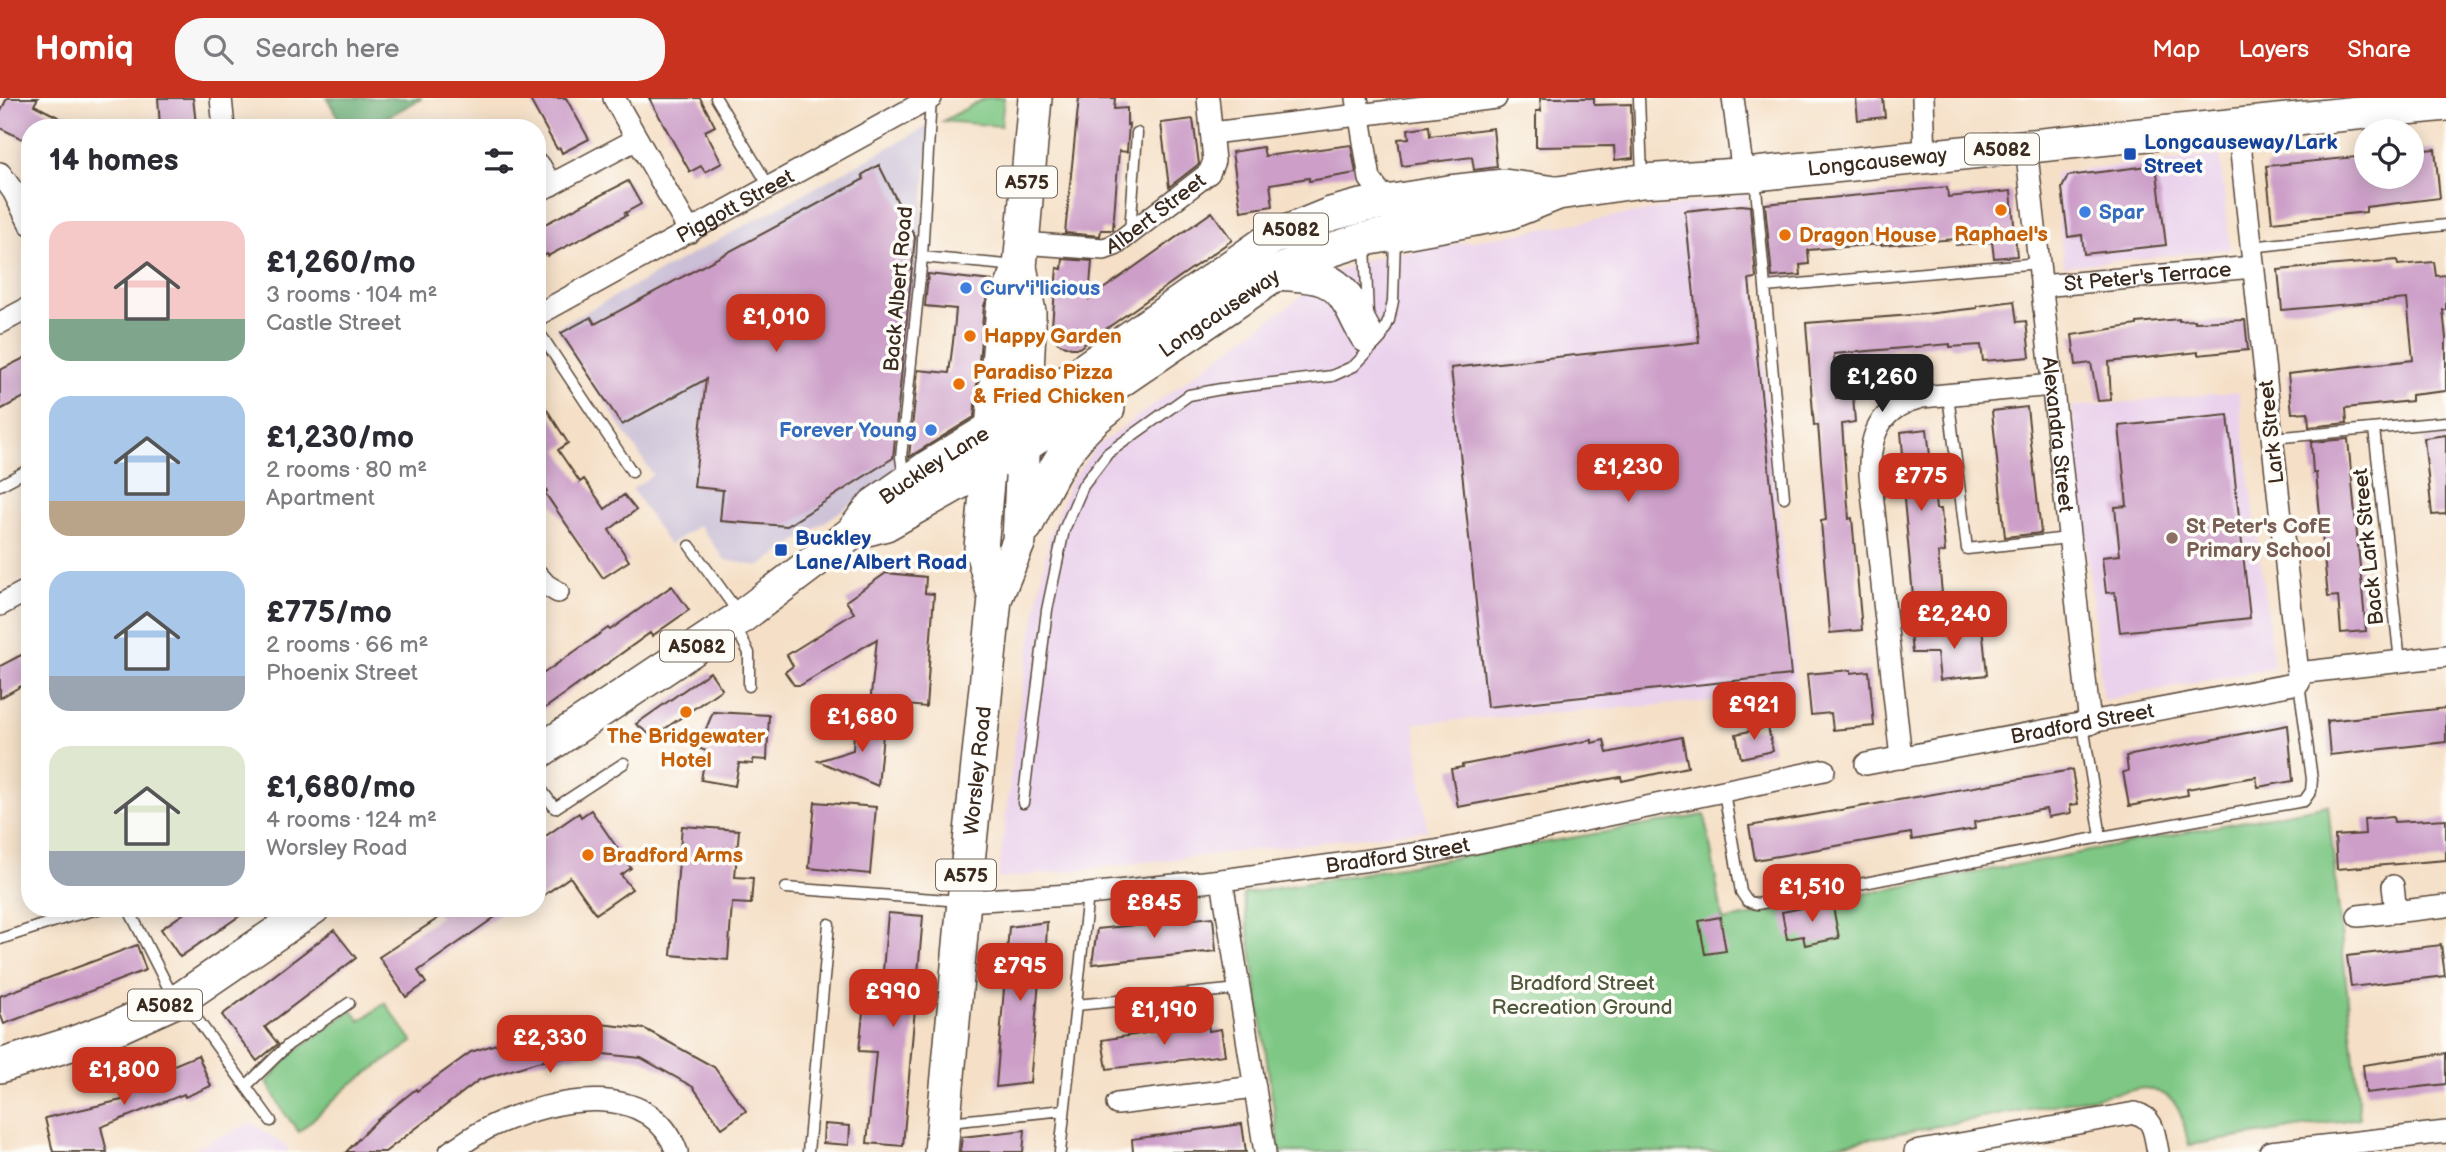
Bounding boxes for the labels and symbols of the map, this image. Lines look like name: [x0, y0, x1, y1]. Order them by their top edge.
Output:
place label: Longcauseway/Lark Street: [2144, 130, 2338, 179]
road number: A5082: [1965, 134, 2039, 164]
street label: Longcauseway: [1806, 143, 1949, 182]
marker: Longcauseway/Lark Street: [2122, 146, 2138, 162]
street label: Piggott Street: [672, 164, 799, 249]
road number: A575: [997, 166, 1057, 198]
street label: Albert Street: [1103, 168, 1211, 260]
place label: Spar: [2099, 200, 2145, 225]
marker: Raphael's: [1993, 202, 2009, 218]
marker: Spar: [2077, 204, 2093, 220]
street label: Back Albert Road: [879, 205, 918, 373]
road number: A5082: [1254, 214, 1328, 244]
place label: Raphael's: [1954, 222, 2048, 247]
place label: Dragon House: [1799, 223, 1937, 248]
marker: Dragon House: [1777, 227, 1793, 243]
street label: St Peter's Terrace: [2063, 257, 2232, 297]
street label: Longcauseway: [1155, 263, 1285, 363]
place label: Curv'i'licious: [980, 276, 1100, 301]
marker: Curv'i'licious: [958, 280, 974, 296]
pin: £1,010: [719, 294, 833, 354]
place label: Happy Garden: [984, 324, 1122, 349]
marker: Happy Garden: [962, 328, 978, 344]
pin: £1,260: [1825, 354, 1939, 414]
street label: Alexandra Street: [2036, 355, 2079, 514]
place label: Paradiso Pizza & Fried Chicken: [973, 360, 1125, 409]
marker: Paradiso Pizza & Fried Chicken: [951, 376, 967, 392]
street label: Lark Street: [2254, 378, 2289, 485]
place label: Forever Young: [779, 418, 917, 443]
street label: Buckley Lane: [875, 421, 994, 510]
marker: Forever Young: [923, 422, 939, 438]
pin: £1,230: [1571, 444, 1685, 504]
pin: £775: [1880, 454, 1962, 513]
street label: Back Lark Street: [2348, 467, 2389, 627]
place label: St Peter's CofE Primary School: [2186, 514, 2331, 563]
place label: Buckley Lane/Albert Road: [795, 526, 967, 575]
marker: St Peter's CofE Primary School: [2164, 530, 2180, 546]
marker: Buckley Lane/Albert Road: [773, 542, 789, 558]
pin: £2,240: [1897, 592, 2011, 651]
road number: A5082: [660, 631, 734, 662]
pin: £921: [1713, 682, 1795, 742]
pin: £1,680: [805, 694, 919, 754]
street label: Bradford Street: [2009, 698, 2157, 750]
marker: The Bridgewater Hotel: [678, 704, 694, 720]
street label: Worsley Road: [959, 705, 997, 836]
place label: The Bridgewater Hotel: [607, 724, 766, 773]
street label: Bradford Street: [1324, 832, 1472, 879]
place label: Bradford Arms: [602, 843, 743, 868]
marker: Bradford Arms: [580, 847, 596, 863]
road number: A575: [936, 860, 996, 890]
pin: £1,510: [1755, 864, 1869, 924]
pin: £845: [1113, 880, 1195, 940]
pin: £795: [979, 944, 1061, 1003]
pin: £990: [852, 970, 934, 1029]
park label: Bradford Street Recreation Ground: [1491, 971, 1673, 1020]
pin: £1,190: [1107, 988, 1221, 1047]
road number: A5082: [128, 990, 202, 1021]
pin: £2,330: [493, 1016, 607, 1075]
pin: £1,800: [67, 1048, 181, 1107]

